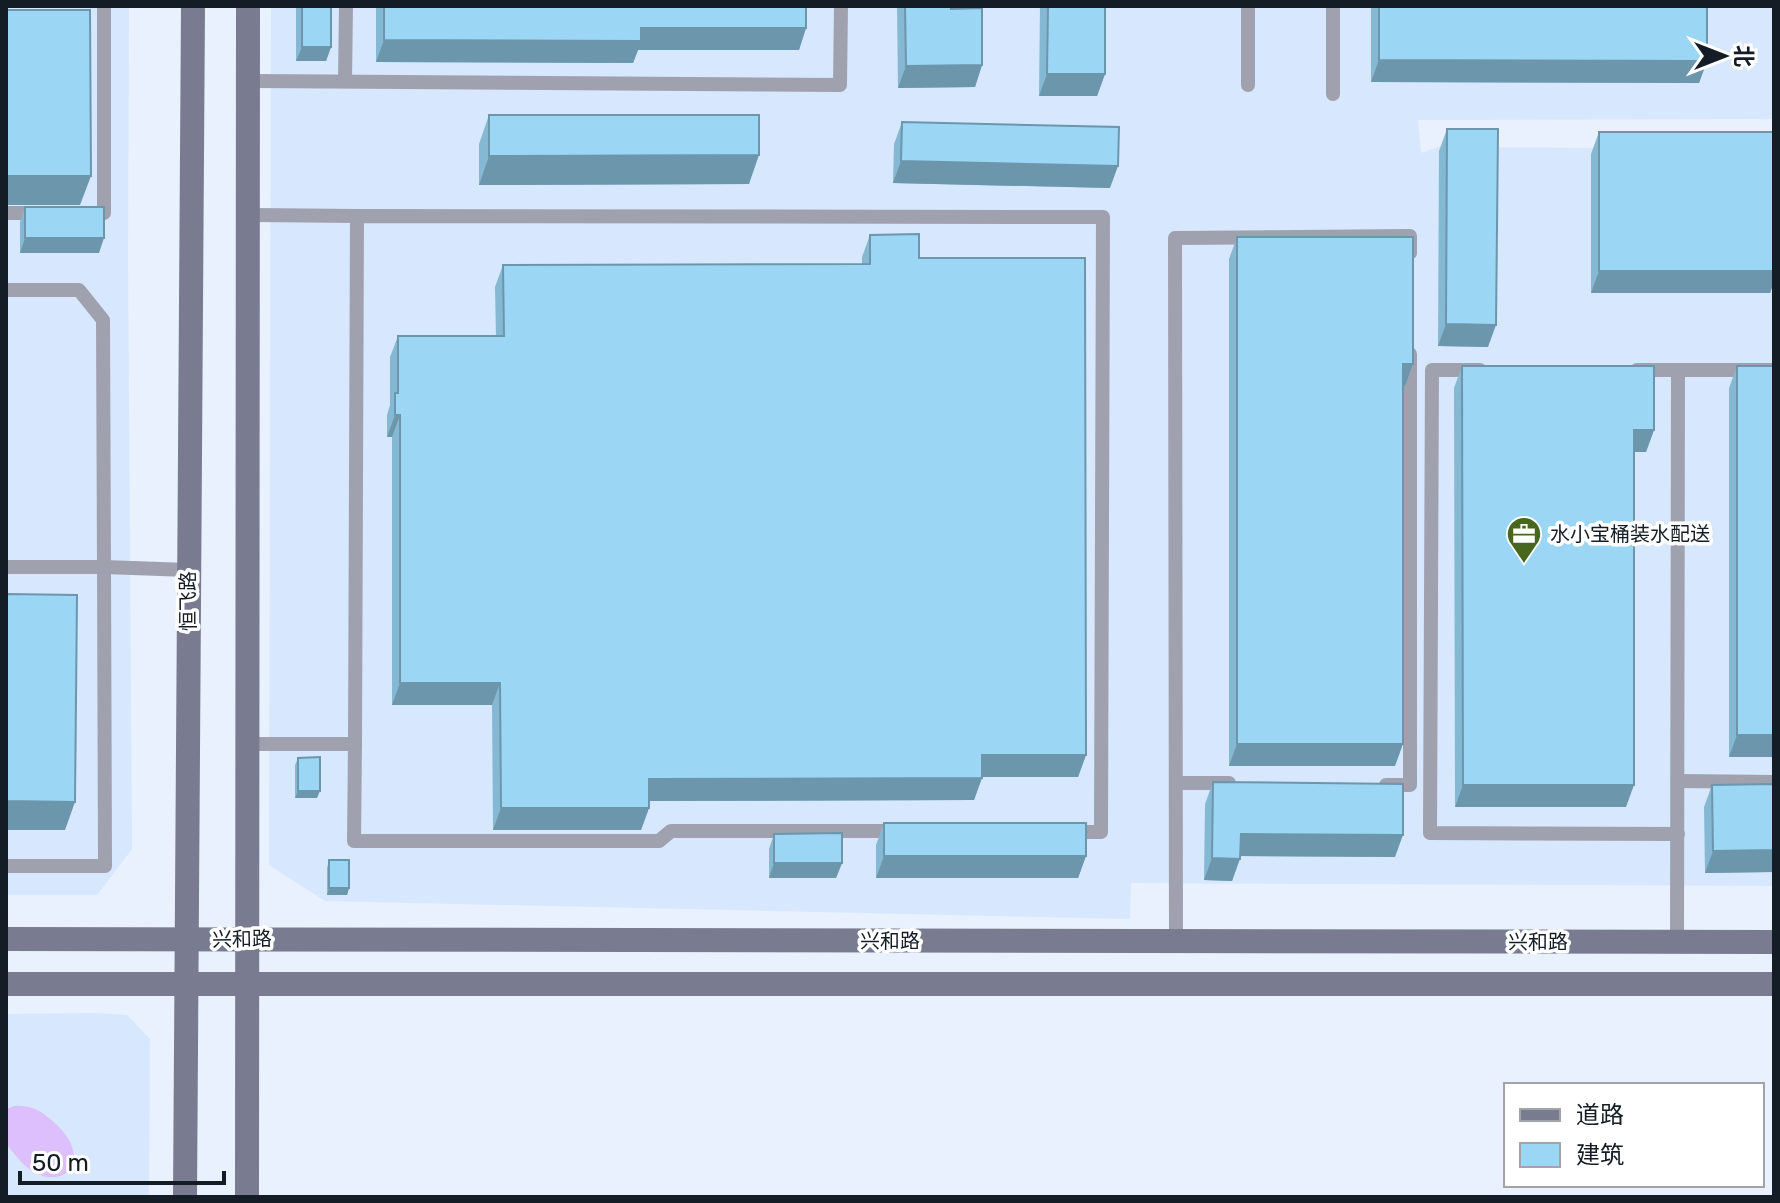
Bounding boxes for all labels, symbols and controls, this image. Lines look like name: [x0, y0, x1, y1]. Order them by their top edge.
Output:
north arrow: [1684, 16, 1764, 96]
text: 北: [1730, 45, 1757, 67]
office icon: 水小宝桶装水配送: [1505, 515, 1543, 565]
place label: 水小宝桶装水配送: [1550, 522, 1710, 546]
street label: 恒飞路: [176, 571, 200, 631]
street label: 兴和路: [212, 926, 272, 952]
street label: 兴和路: [860, 929, 920, 953]
street label: 兴和路: [1508, 930, 1568, 954]
legend: [1504, 1083, 1764, 1187]
text: 道路: [1576, 1101, 1624, 1129]
scale bar: [20, 1135, 224, 1185]
text: 建筑: [1576, 1141, 1624, 1169]
text: 50 m: [32, 1149, 89, 1177]

